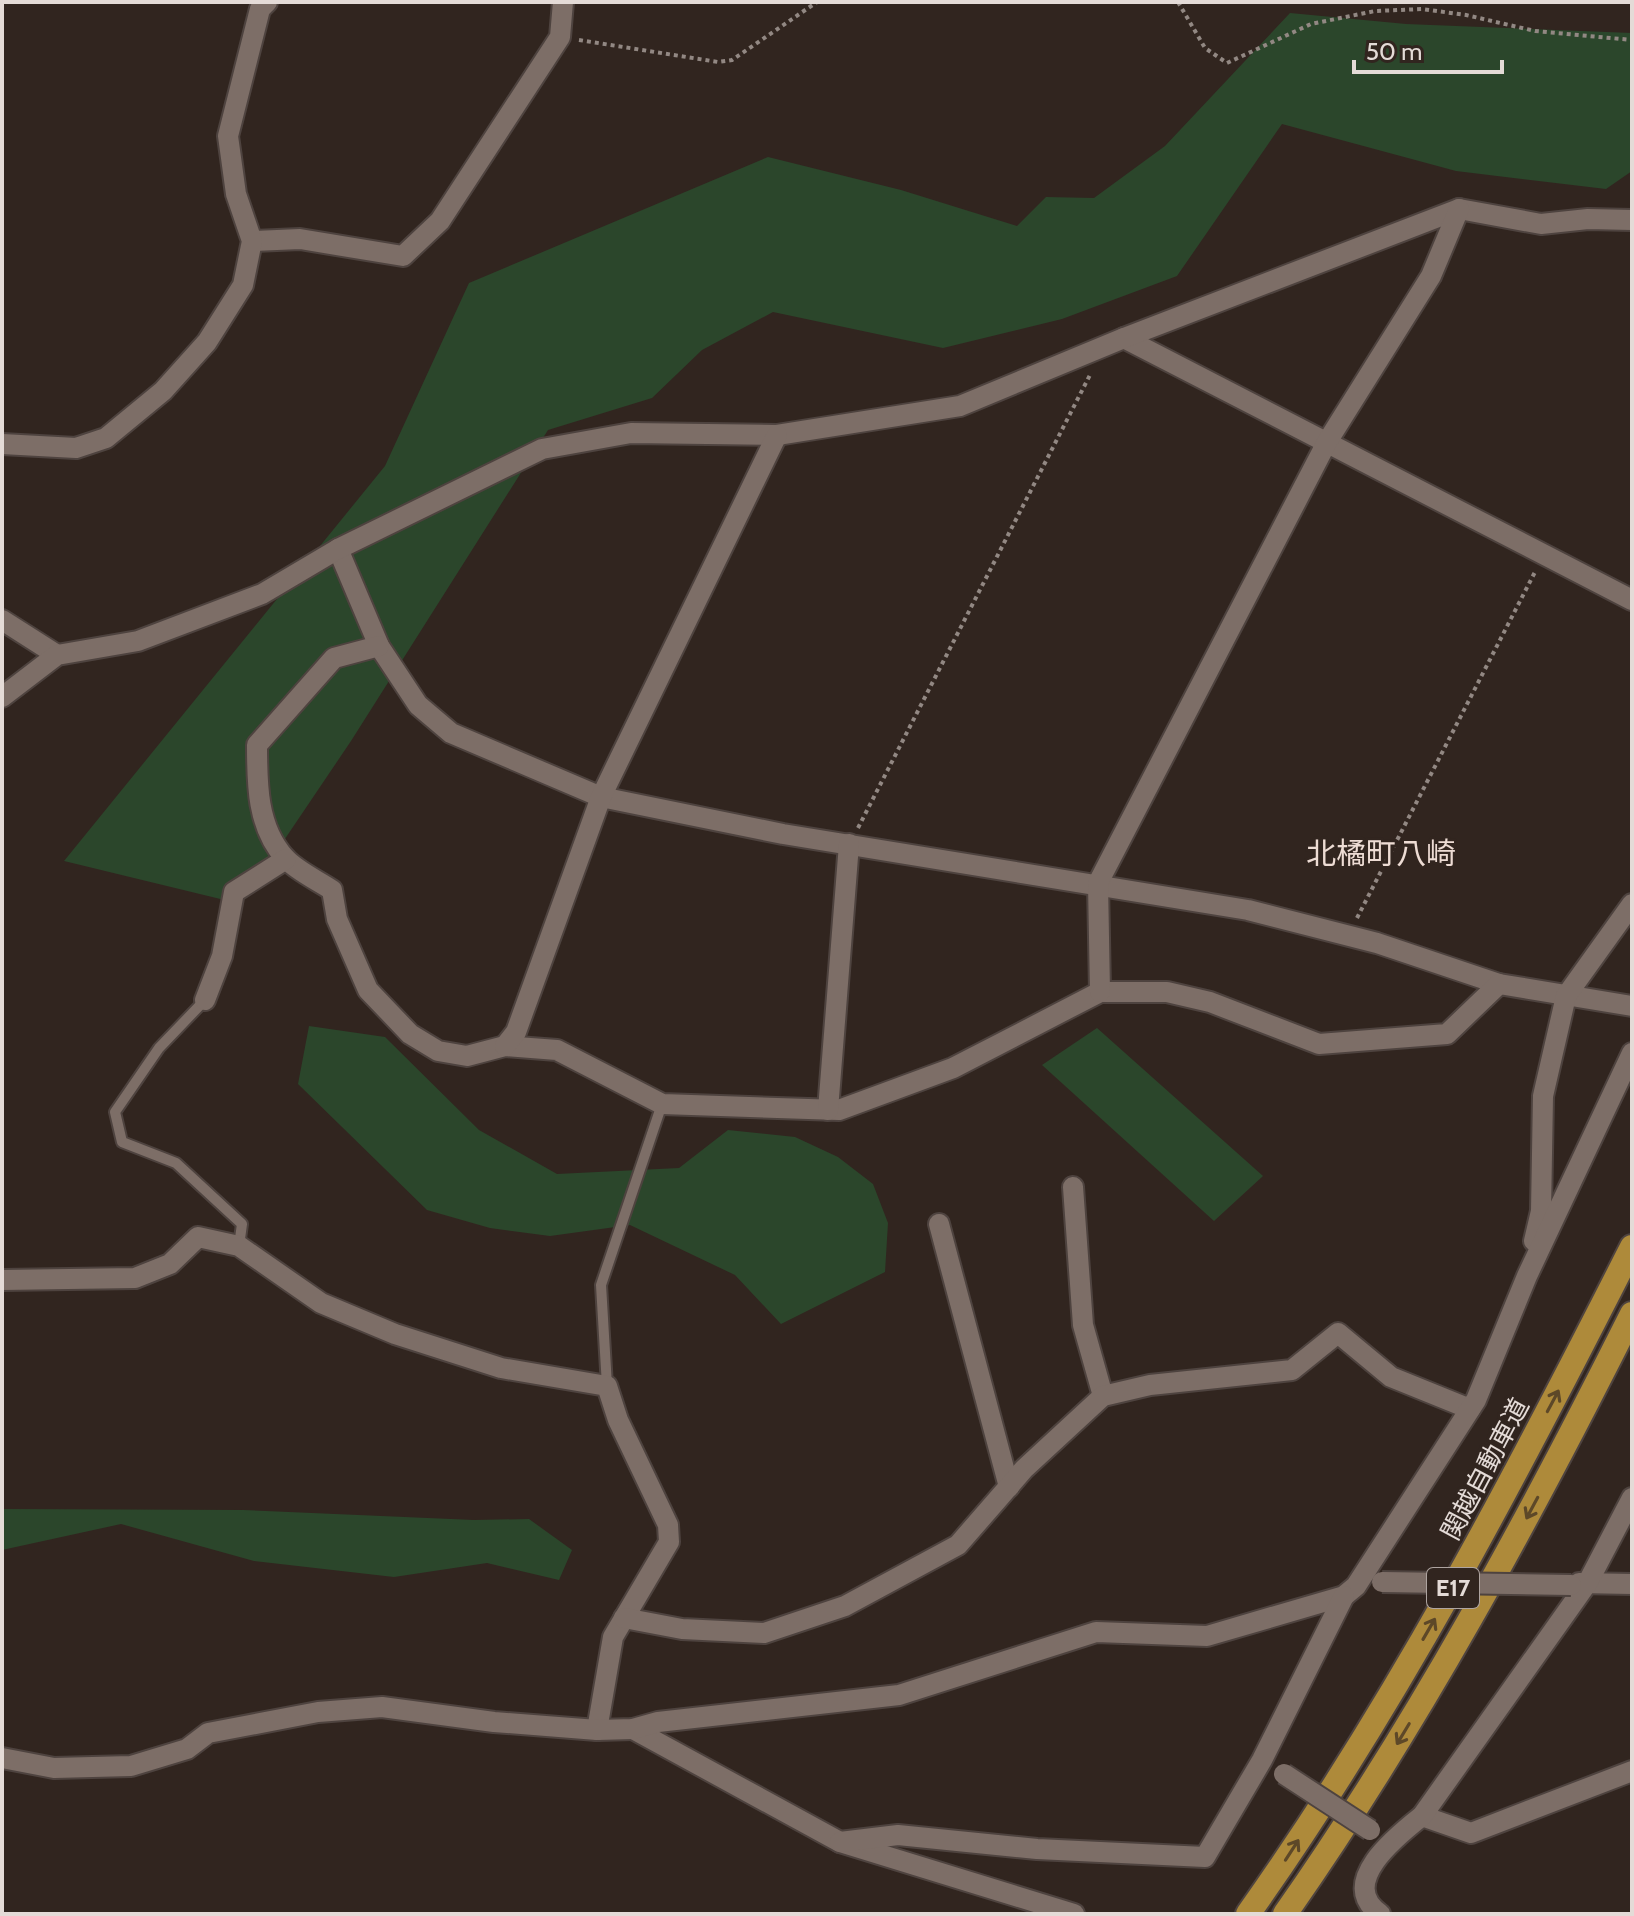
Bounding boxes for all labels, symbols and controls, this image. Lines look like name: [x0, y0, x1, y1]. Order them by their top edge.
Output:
scale bar: [1354, 24, 1502, 74]
text: 50 m: [1366, 37, 1422, 66]
district label: 北橘町八崎: [1306, 835, 1456, 872]
one-way arrow: [1546, 1389, 1562, 1413]
street label: 関越自動車道: [1434, 1393, 1536, 1545]
one-way arrow: [1524, 1496, 1540, 1520]
road number: E17: [1427, 1568, 1479, 1608]
one-way arrow: [1422, 1618, 1438, 1641]
one-way arrow: [1395, 1722, 1411, 1745]
one-way arrow: [1285, 1839, 1301, 1862]

